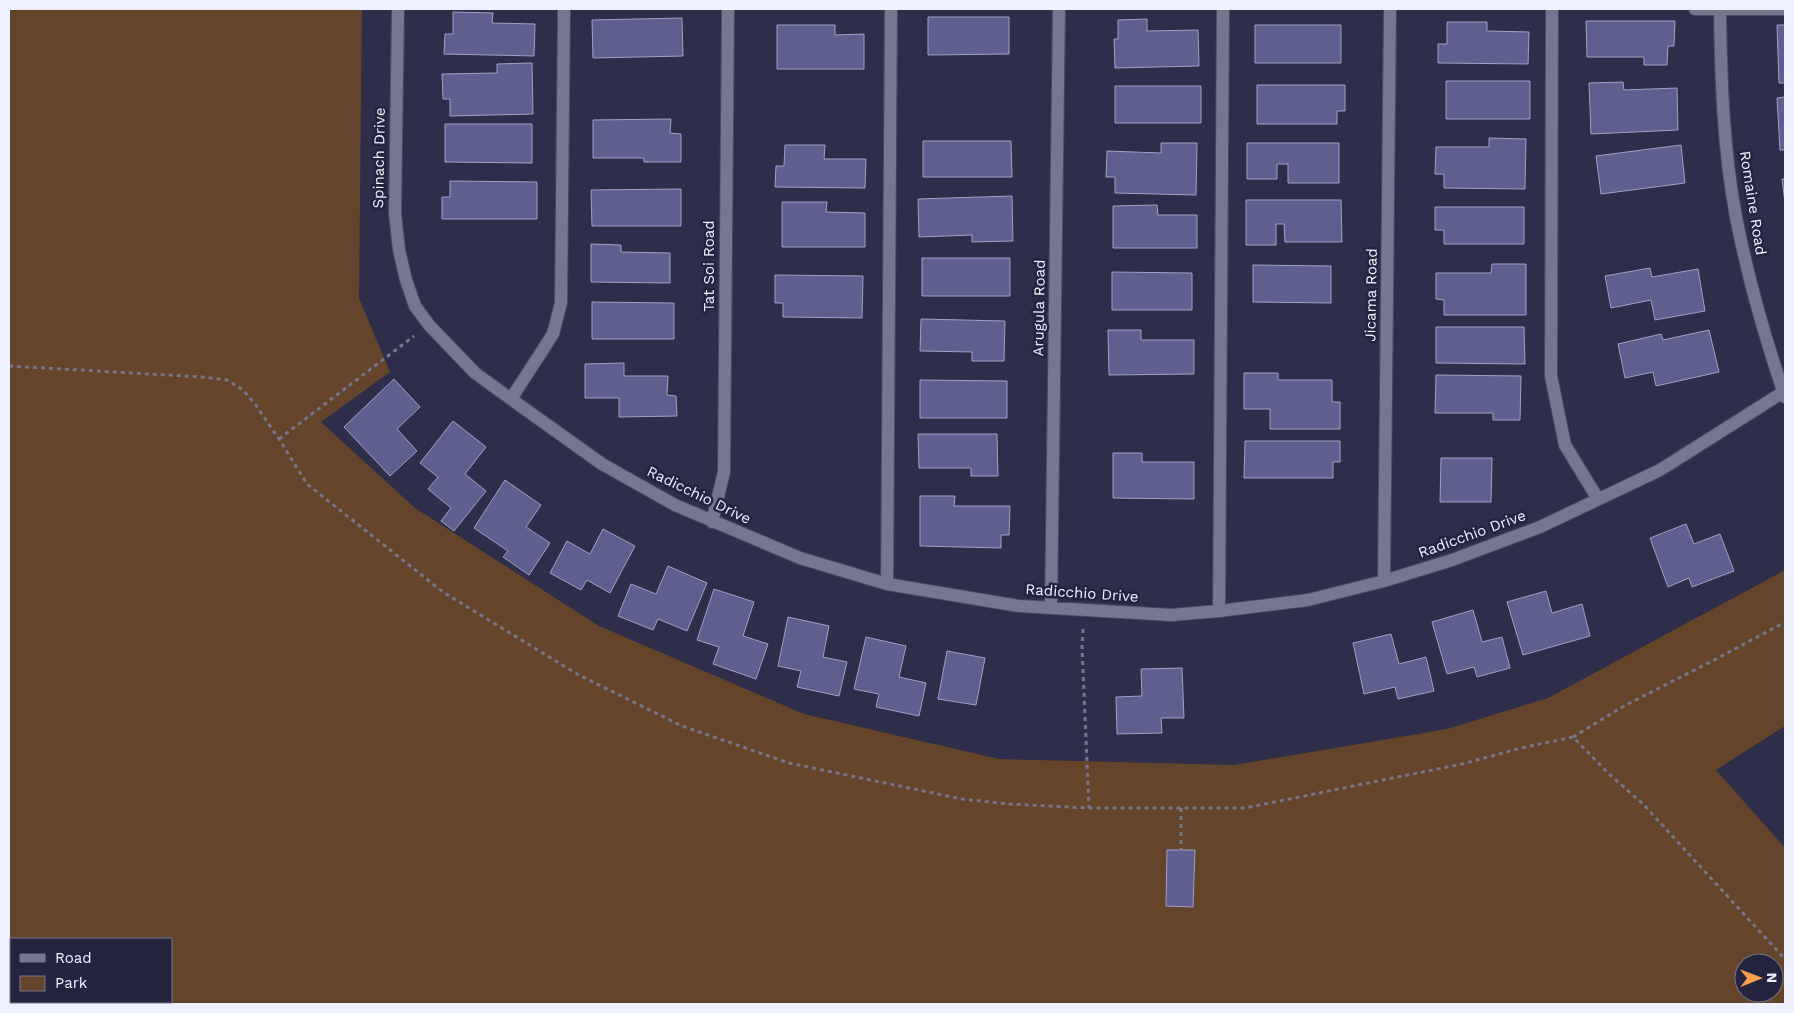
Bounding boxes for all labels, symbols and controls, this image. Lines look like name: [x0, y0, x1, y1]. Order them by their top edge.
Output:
street label: Spinach Drive: [369, 107, 389, 209]
street label: Romaine Road: [1736, 150, 1770, 256]
street label: Tat Soi Road: [700, 220, 718, 312]
street label: Jicama Road: [1361, 248, 1381, 342]
street label: Arugula Road: [1029, 259, 1049, 357]
street label: Radicchio Drive: [644, 462, 754, 528]
street label: Radicchio Drive: [1416, 506, 1528, 562]
street label: Radicchio Drive: [1025, 580, 1139, 606]
legend: [10, 938, 172, 1003]
text: Road: [55, 949, 92, 967]
north arrow: [1734, 953, 1784, 1003]
text: N: [1764, 972, 1780, 983]
text: Park: [55, 974, 88, 992]

